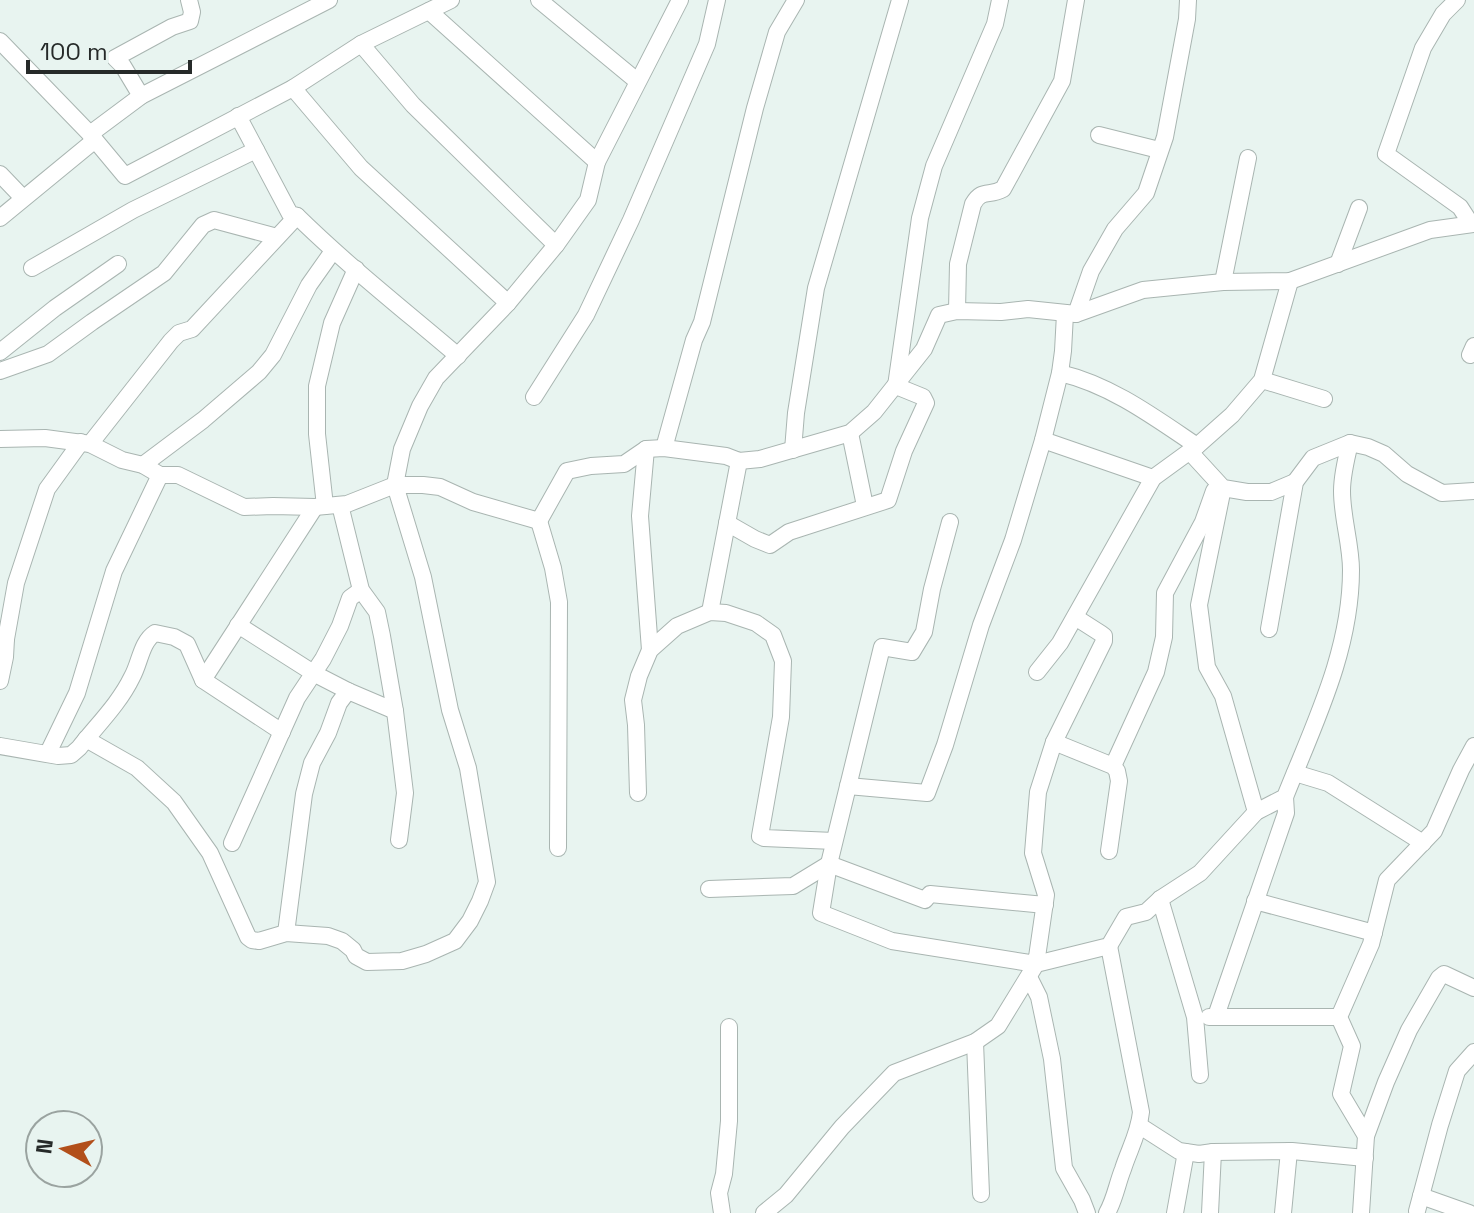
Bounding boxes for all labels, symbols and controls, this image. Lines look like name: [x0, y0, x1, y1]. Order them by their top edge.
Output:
scale bar: [28, 24, 190, 74]
text: 100 m: [40, 36, 108, 67]
north arrow: [24, 1109, 104, 1189]
text: N: [29, 1137, 59, 1155]

